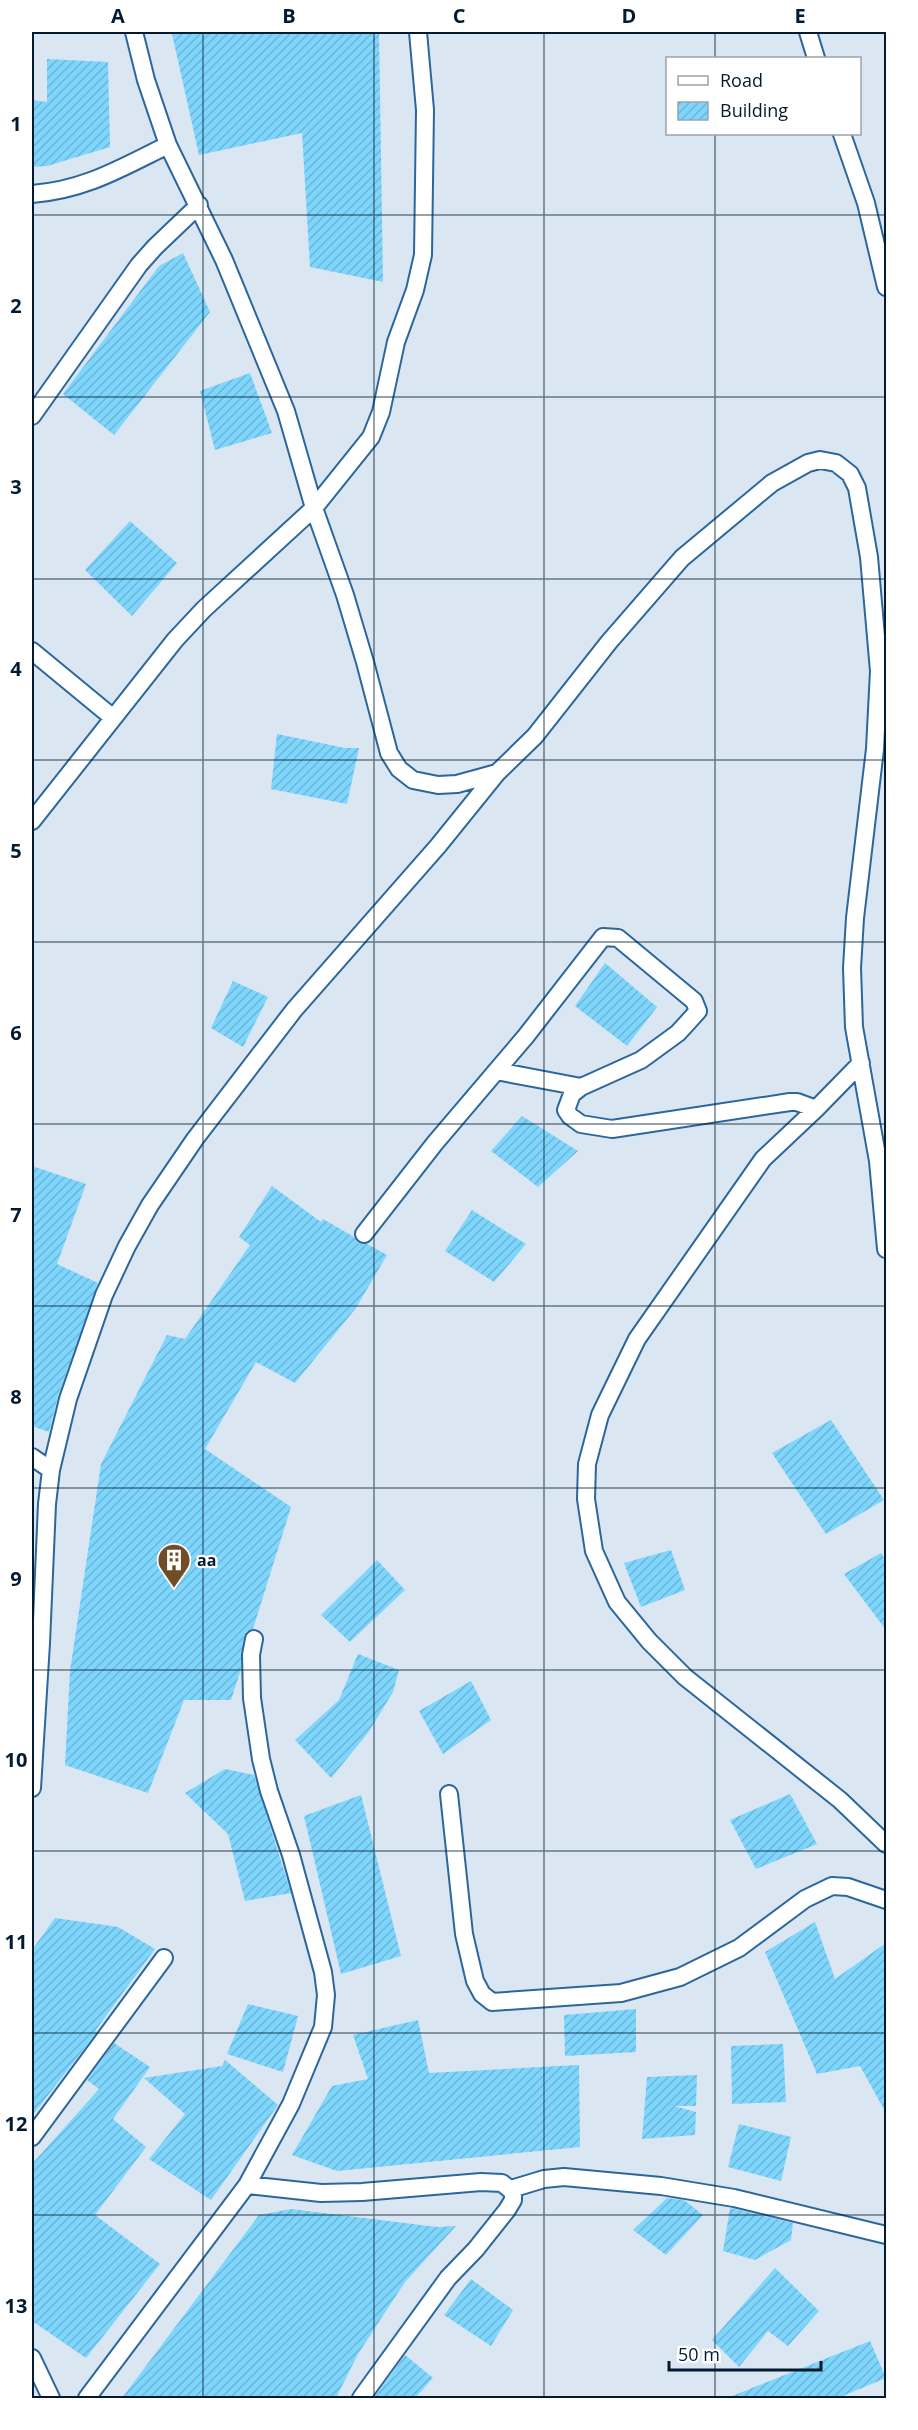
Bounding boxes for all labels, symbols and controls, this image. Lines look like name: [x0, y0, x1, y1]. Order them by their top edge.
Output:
text: A: [111, 2, 125, 29]
text: B: [282, 2, 296, 29]
text: C: [453, 2, 466, 29]
text: D: [622, 2, 636, 29]
text: E: [794, 2, 806, 29]
legend: [666, 57, 861, 135]
text: Road: [720, 68, 763, 92]
text: Building: [720, 98, 788, 122]
text: 1: [10, 110, 22, 137]
text: 2: [10, 292, 22, 319]
text: 3: [10, 473, 22, 500]
text: 4: [10, 655, 22, 682]
text: 5: [10, 837, 22, 864]
text: 6: [10, 1019, 22, 1046]
text: 7: [10, 1201, 22, 1228]
text: 8: [10, 1383, 22, 1410]
building icon: aa: [156, 1542, 192, 1589]
place label: aa: [197, 1549, 216, 1571]
text: 9: [10, 1565, 22, 1592]
text: 10: [5, 1746, 27, 1773]
text: 11: [5, 1928, 27, 1955]
text: 12: [5, 2110, 27, 2137]
text: 13: [5, 2292, 27, 2319]
scale bar: [669, 2334, 820, 2372]
text: 50 m: [678, 2342, 720, 2366]

